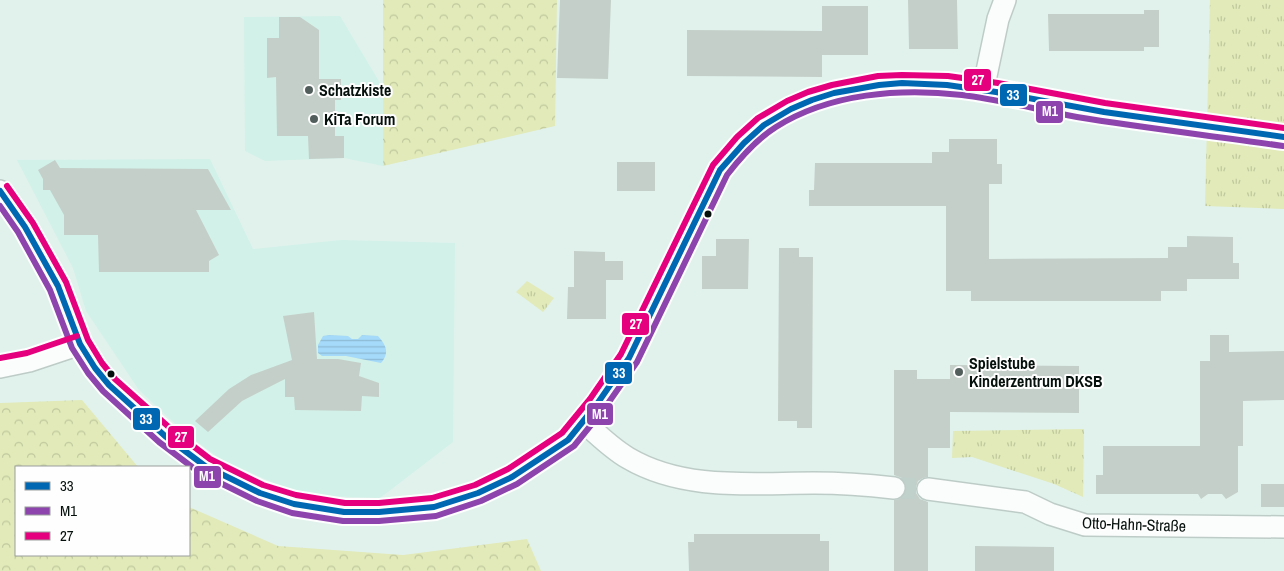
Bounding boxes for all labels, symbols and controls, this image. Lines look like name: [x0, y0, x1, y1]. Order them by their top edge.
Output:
line badge: 27: [963, 68, 992, 92]
text: 27: [972, 71, 985, 89]
place label: Schatzkiste: [319, 79, 391, 101]
line badge: 33: [999, 83, 1028, 107]
marker: Schatzkiste: [303, 84, 315, 96]
text: 33: [1007, 86, 1019, 104]
line badge: M1: [1035, 100, 1064, 124]
text: M1: [1042, 102, 1059, 120]
place label: KiTa Forum: [324, 108, 395, 130]
marker: KiTa Forum: [308, 113, 320, 125]
unlabelled marker: [703, 209, 713, 219]
line badge: 27: [621, 312, 650, 336]
text: 27: [630, 315, 643, 333]
place label: Spielstube Kinderzentrum DKSB: [969, 352, 1102, 392]
line badge: 33: [604, 361, 633, 385]
text: 33: [613, 364, 625, 382]
marker: Spielstube Kinderzentrum DKSB: [953, 366, 965, 378]
unlabelled marker: [106, 369, 116, 379]
line badge: M1: [586, 402, 614, 426]
text: M1: [592, 405, 609, 423]
line badge: 33: [132, 407, 161, 431]
text: 33: [140, 410, 152, 428]
line badge: 27: [167, 425, 195, 449]
text: 27: [175, 428, 188, 446]
line badge: M1: [193, 465, 222, 489]
legend: [15, 466, 190, 556]
text: M1: [199, 467, 216, 485]
text: 33: [60, 475, 74, 496]
text: M1: [60, 500, 77, 521]
street label: Otto-Hahn-Straße: [1082, 511, 1186, 537]
text: 27: [60, 525, 74, 546]

